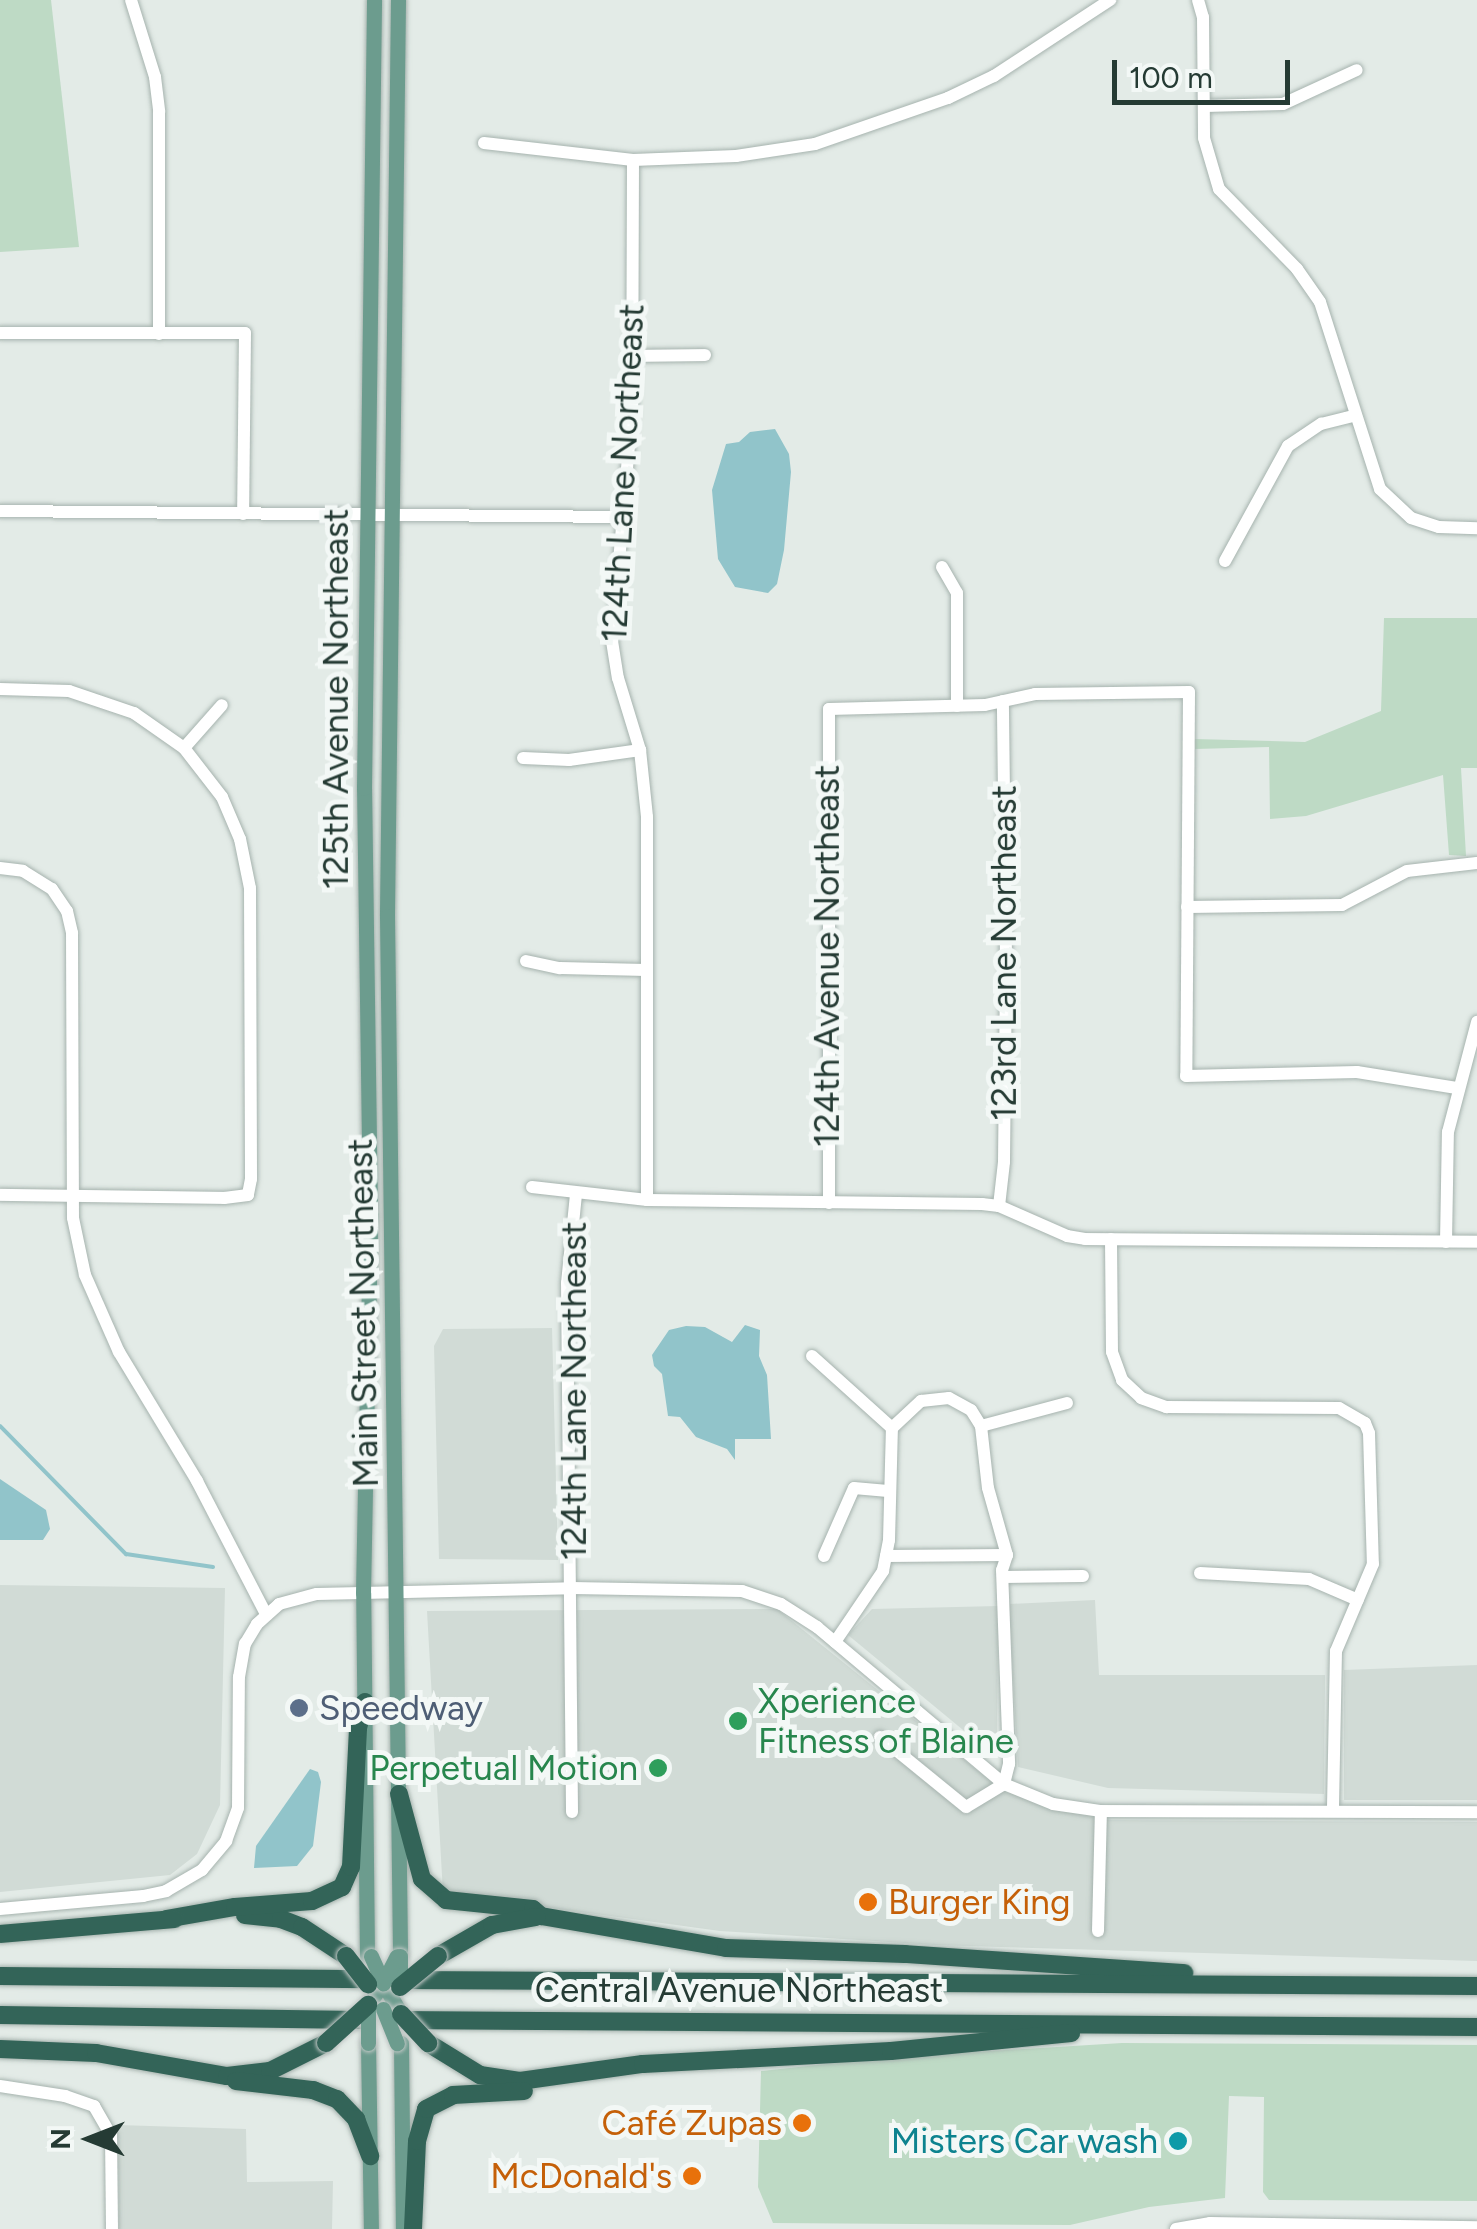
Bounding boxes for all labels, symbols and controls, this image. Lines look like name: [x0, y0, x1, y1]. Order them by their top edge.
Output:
scale bar: [1117, 40, 1294, 102]
text: 100 m: [1129, 59, 1213, 96]
street label: 124th Lane Northeast: [593, 303, 653, 643]
street label: 125th Avenue Northeast: [315, 508, 357, 890]
street label: 124th Avenue Northeast: [806, 765, 848, 1147]
street label: 123rd Lane Northeast: [983, 785, 1025, 1121]
street label: Main Street Northeast: [339, 1138, 387, 1488]
street label: 124th Lane Northeast: [553, 1222, 595, 1560]
place label: Xperience Fitness of Blaine: [758, 1680, 1014, 1762]
place label: Speedway: [319, 1687, 483, 1729]
marker: Speedway: [288, 1697, 310, 1719]
marker: Xperience Fitness of Blaine: [727, 1710, 749, 1732]
place label: Perpetual Motion: [369, 1747, 638, 1789]
marker: Perpetual Motion: [647, 1757, 669, 1779]
place label: Burger King: [888, 1881, 1070, 1923]
marker: Burger King: [857, 1891, 879, 1913]
street label: Central Avenue Northeast: [535, 1969, 943, 2011]
north arrow: [40, 2089, 140, 2189]
place label: Café Zupas: [602, 2102, 782, 2144]
marker: Café Zupas: [791, 2112, 813, 2134]
place label: Misters Car wash: [891, 2120, 1158, 2162]
text: N: [43, 2128, 77, 2150]
marker: Misters Car wash: [1167, 2130, 1189, 2152]
place label: McDonald's: [490, 2155, 672, 2197]
marker: McDonald's: [681, 2165, 703, 2187]

